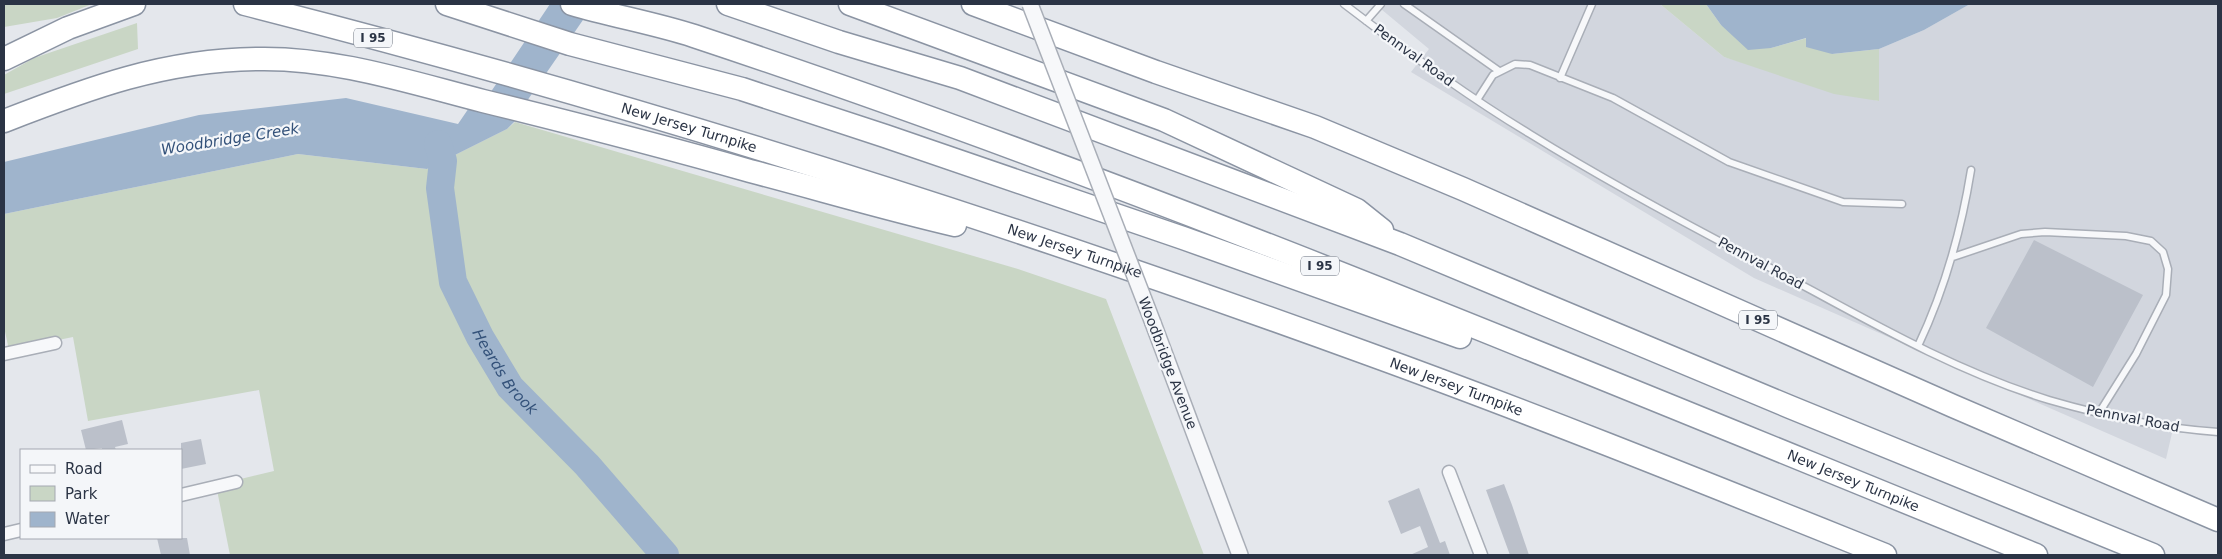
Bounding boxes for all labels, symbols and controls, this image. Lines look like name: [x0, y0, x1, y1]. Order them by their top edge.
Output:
street label: Pennval Road: [1371, 21, 1457, 89]
road number: I 95: [354, 28, 392, 48]
street label: New Jersey Turnpike: [619, 99, 759, 155]
water label: Woodbridge Creek: [160, 119, 302, 159]
street label: New Jersey Turnpike: [1006, 221, 1144, 281]
street label: Pennval Road: [1715, 234, 1807, 292]
road number: I 95: [1301, 256, 1339, 276]
street label: Woodbridge Avenue: [1135, 295, 1201, 431]
road number: I 95: [1739, 310, 1777, 330]
water label: Heards Brook: [468, 326, 542, 419]
street label: New Jersey Turnpike: [1388, 354, 1525, 419]
street label: Pennval Road: [2085, 401, 2181, 435]
street label: New Jersey Turnpike: [1785, 447, 1922, 515]
legend: [20, 449, 182, 539]
text: Road: [65, 460, 103, 478]
text: Park: [65, 485, 98, 503]
text: Water: [65, 510, 110, 528]

